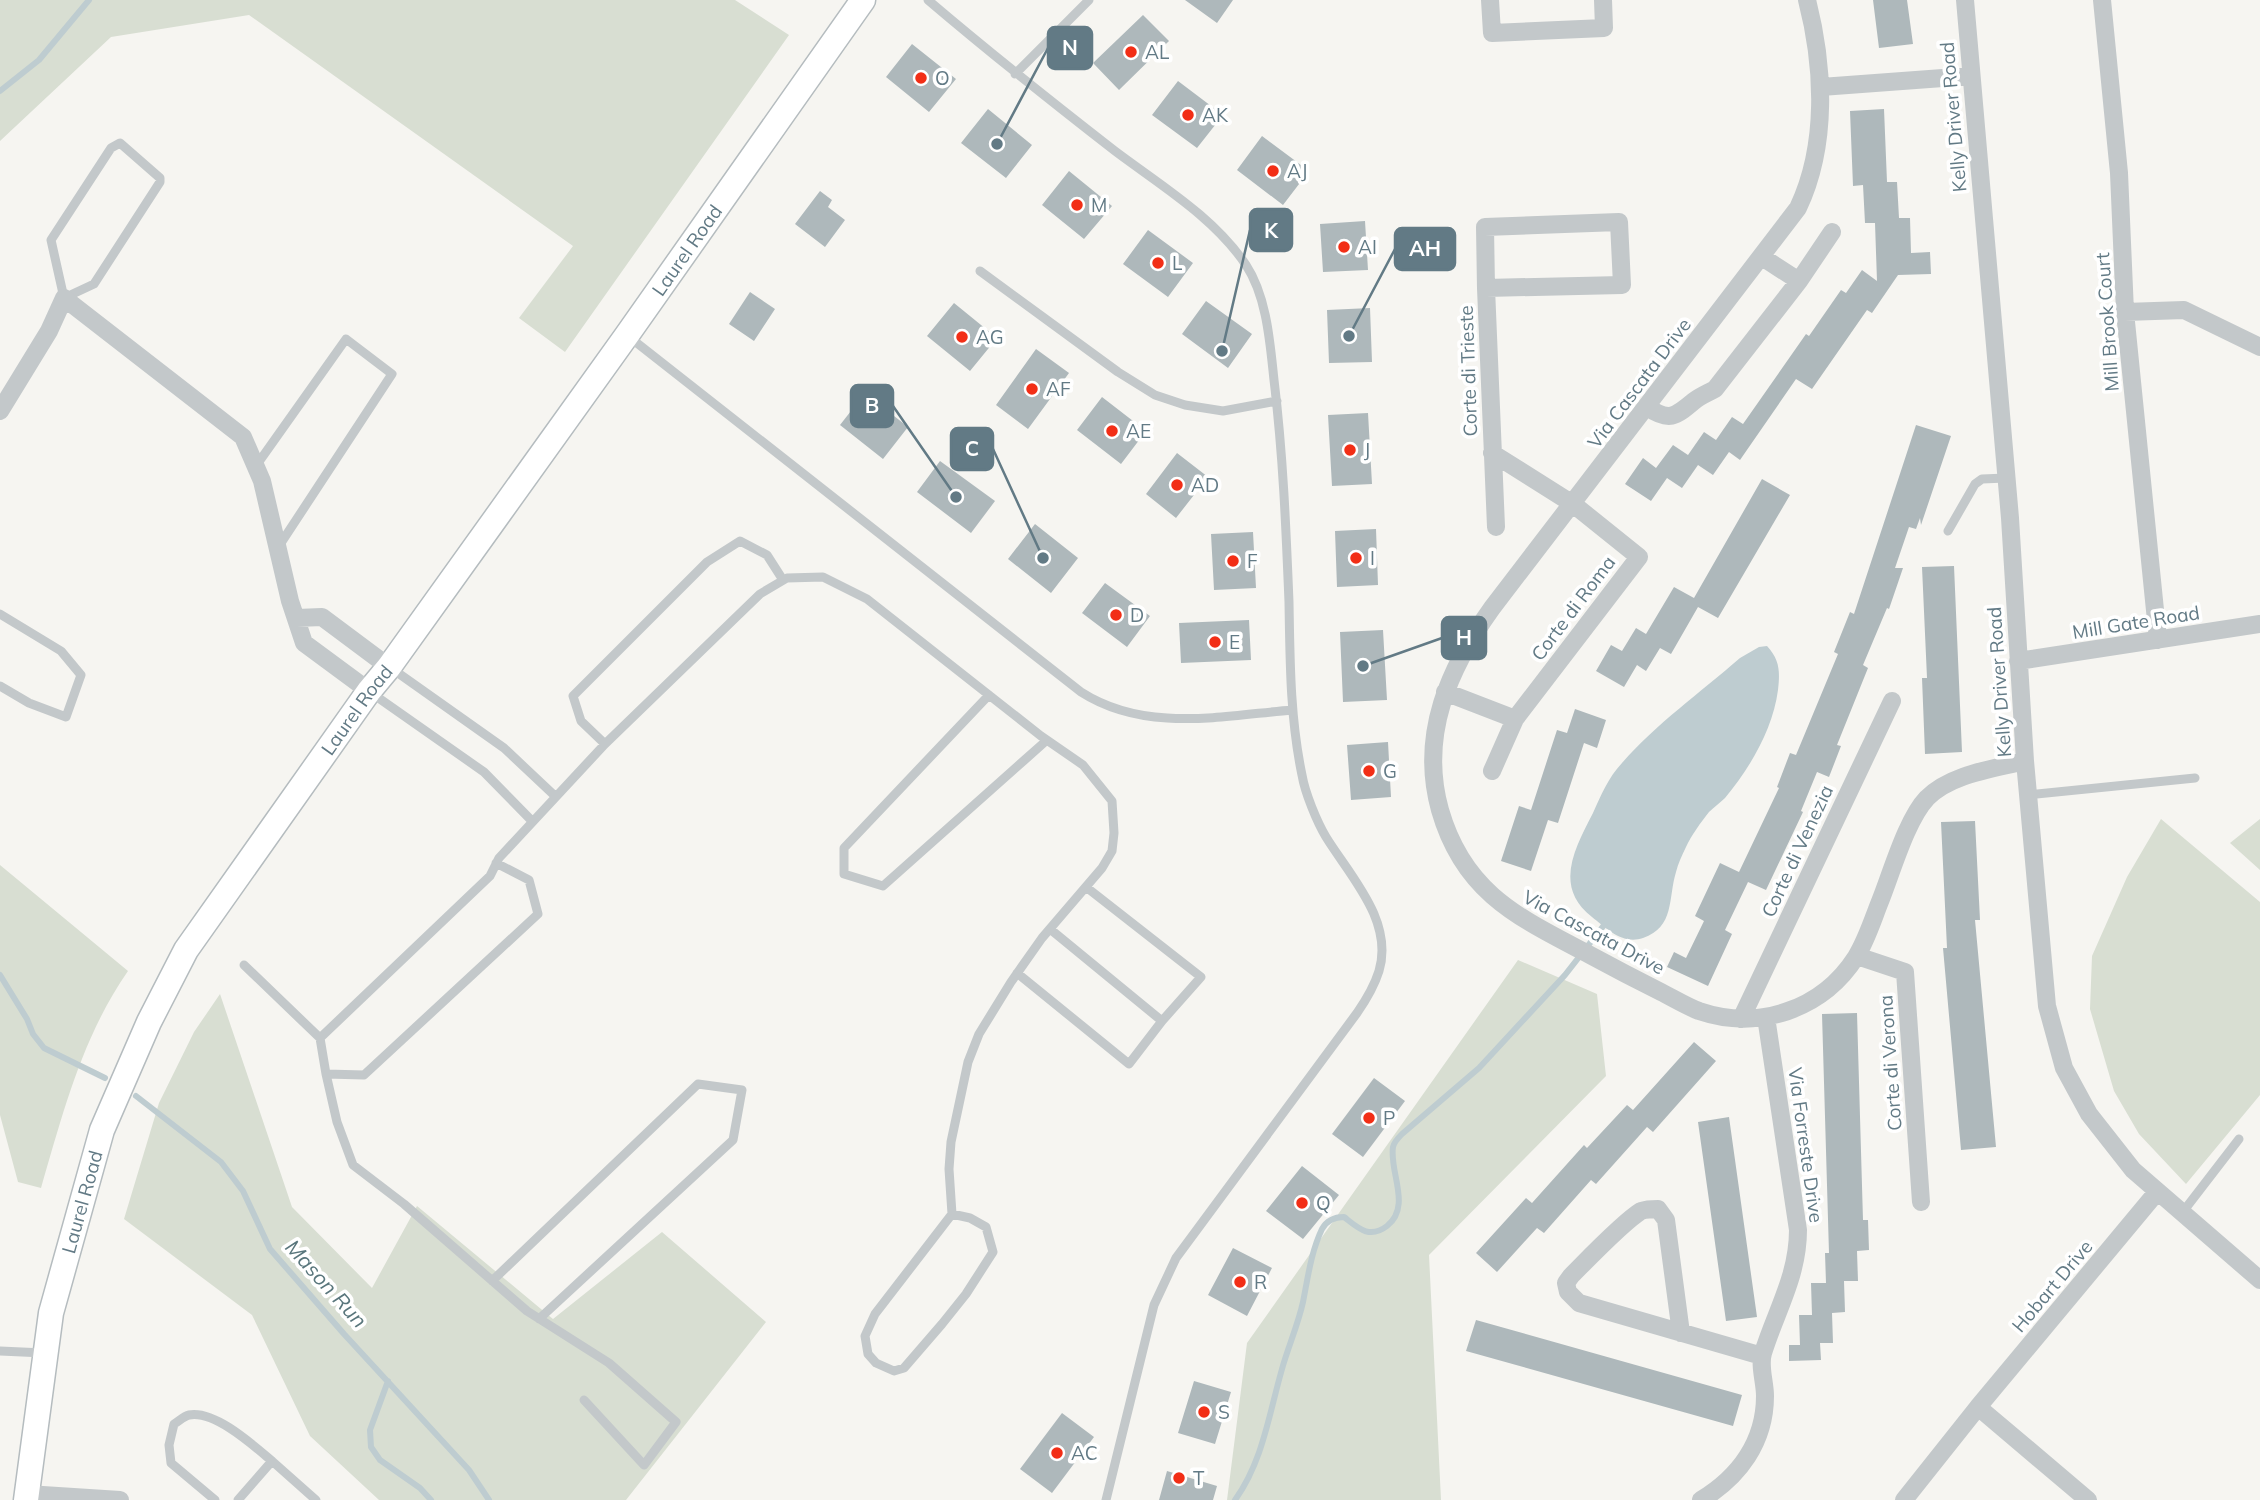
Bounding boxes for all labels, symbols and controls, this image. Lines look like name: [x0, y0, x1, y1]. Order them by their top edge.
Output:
callout: N: [1048, 27, 1092, 69]
text: N: [1062, 34, 1078, 60]
place label: AL: [1145, 40, 1170, 64]
street label: Kelly Driver Road: [1934, 41, 1972, 193]
marker: AL: [1123, 44, 1139, 60]
place label: O: [935, 66, 950, 90]
marker: O: [913, 70, 929, 86]
place label: AK: [1202, 103, 1229, 127]
marker: AK: [1180, 107, 1196, 123]
place label: AJ: [1287, 159, 1308, 183]
marker: AJ: [1265, 163, 1281, 179]
place label: M: [1091, 193, 1107, 217]
marker: M: [1069, 197, 1085, 213]
street label: Laurel Road: [646, 200, 727, 300]
callout: K: [1250, 209, 1292, 251]
text: K: [1264, 217, 1279, 243]
callout: AH: [1395, 228, 1455, 270]
place label: AI: [1358, 235, 1377, 259]
text: AH: [1409, 235, 1441, 261]
marker: AI: [1336, 239, 1352, 255]
place label: L: [1172, 251, 1183, 275]
street label: Mill Brook Court: [2090, 251, 2124, 392]
marker: L: [1150, 255, 1166, 271]
street label: Corte di Trieste: [1454, 305, 1482, 437]
street label: Via Cascata Drive: [1582, 313, 1696, 453]
place label: AG: [976, 325, 1004, 349]
marker: AG: [954, 329, 970, 345]
place label: AF: [1046, 377, 1071, 401]
marker: AF: [1024, 381, 1040, 397]
callout: B: [851, 385, 893, 427]
text: B: [865, 392, 879, 418]
place label: AE: [1126, 419, 1151, 443]
marker: AE: [1104, 423, 1120, 439]
callout: C: [951, 428, 993, 470]
text: C: [965, 435, 979, 461]
place label: J: [1364, 438, 1370, 462]
marker: J: [1342, 442, 1358, 458]
place label: AD: [1191, 473, 1219, 497]
marker: AD: [1169, 477, 1185, 493]
place label: I: [1370, 546, 1375, 570]
place label: F: [1247, 549, 1258, 573]
marker: I: [1348, 550, 1364, 566]
street label: Corte di Roma: [1526, 551, 1620, 665]
marker: F: [1225, 553, 1241, 569]
street label: Mill Gate Road: [2071, 600, 2201, 644]
place label: D: [1130, 603, 1144, 627]
street label: Kelly Driver Road: [1982, 606, 2016, 758]
marker: D: [1108, 607, 1124, 623]
callout: H: [1442, 617, 1486, 659]
text: H: [1456, 624, 1472, 650]
place label: E: [1229, 630, 1240, 654]
marker: E: [1207, 634, 1223, 650]
street label: Laurel Road: [316, 660, 398, 760]
place label: G: [1383, 759, 1397, 783]
marker: G: [1361, 763, 1377, 779]
street label: Corte di Venezia: [1756, 781, 1838, 921]
street label: Via Cascata Drive: [1519, 884, 1669, 980]
street label: Corte di Verona: [1873, 994, 1907, 1132]
street label: Via Forreste Drive: [1783, 1066, 1829, 1224]
place label: P: [1383, 1106, 1395, 1130]
marker: P: [1361, 1110, 1377, 1126]
street label: Laurel Road: [56, 1148, 108, 1256]
place label: Q: [1316, 1191, 1331, 1215]
marker: Q: [1294, 1195, 1310, 1211]
water label: Mason Run: [280, 1234, 373, 1333]
street label: Hobart Drive: [2006, 1235, 2098, 1337]
place label: R: [1254, 1270, 1267, 1294]
marker: R: [1232, 1274, 1248, 1290]
place label: S: [1218, 1400, 1230, 1424]
marker: S: [1196, 1404, 1212, 1420]
place label: AC: [1071, 1441, 1098, 1465]
marker: AC: [1049, 1445, 1065, 1461]
place label: T: [1193, 1466, 1205, 1490]
marker: T: [1171, 1470, 1187, 1486]

